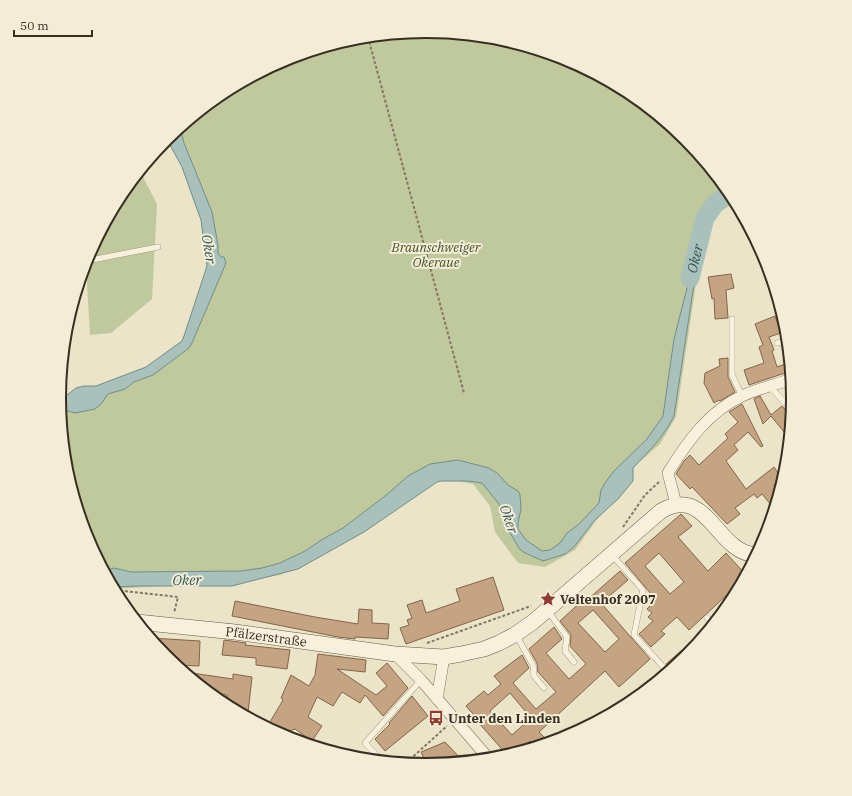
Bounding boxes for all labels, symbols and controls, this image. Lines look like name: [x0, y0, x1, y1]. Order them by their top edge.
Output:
scale bar: [14, 12, 92, 38]
text: 50 m: [20, 18, 49, 33]
water label: Oker: [198, 233, 220, 266]
park label: Braunschweiger Okeraue: [391, 239, 481, 271]
water label: Oker: [683, 241, 707, 275]
water label: Oker: [496, 502, 523, 537]
water label: Oker: [172, 571, 203, 589]
place icon: Veltenhof 2007: [539, 590, 557, 608]
place label: Veltenhof 2007: [560, 591, 656, 608]
street label: Pfälzerstraße: [225, 623, 308, 650]
bus stop icon: Unter den Linden: [427, 709, 445, 727]
place label: Unter den Linden: [448, 710, 561, 727]

